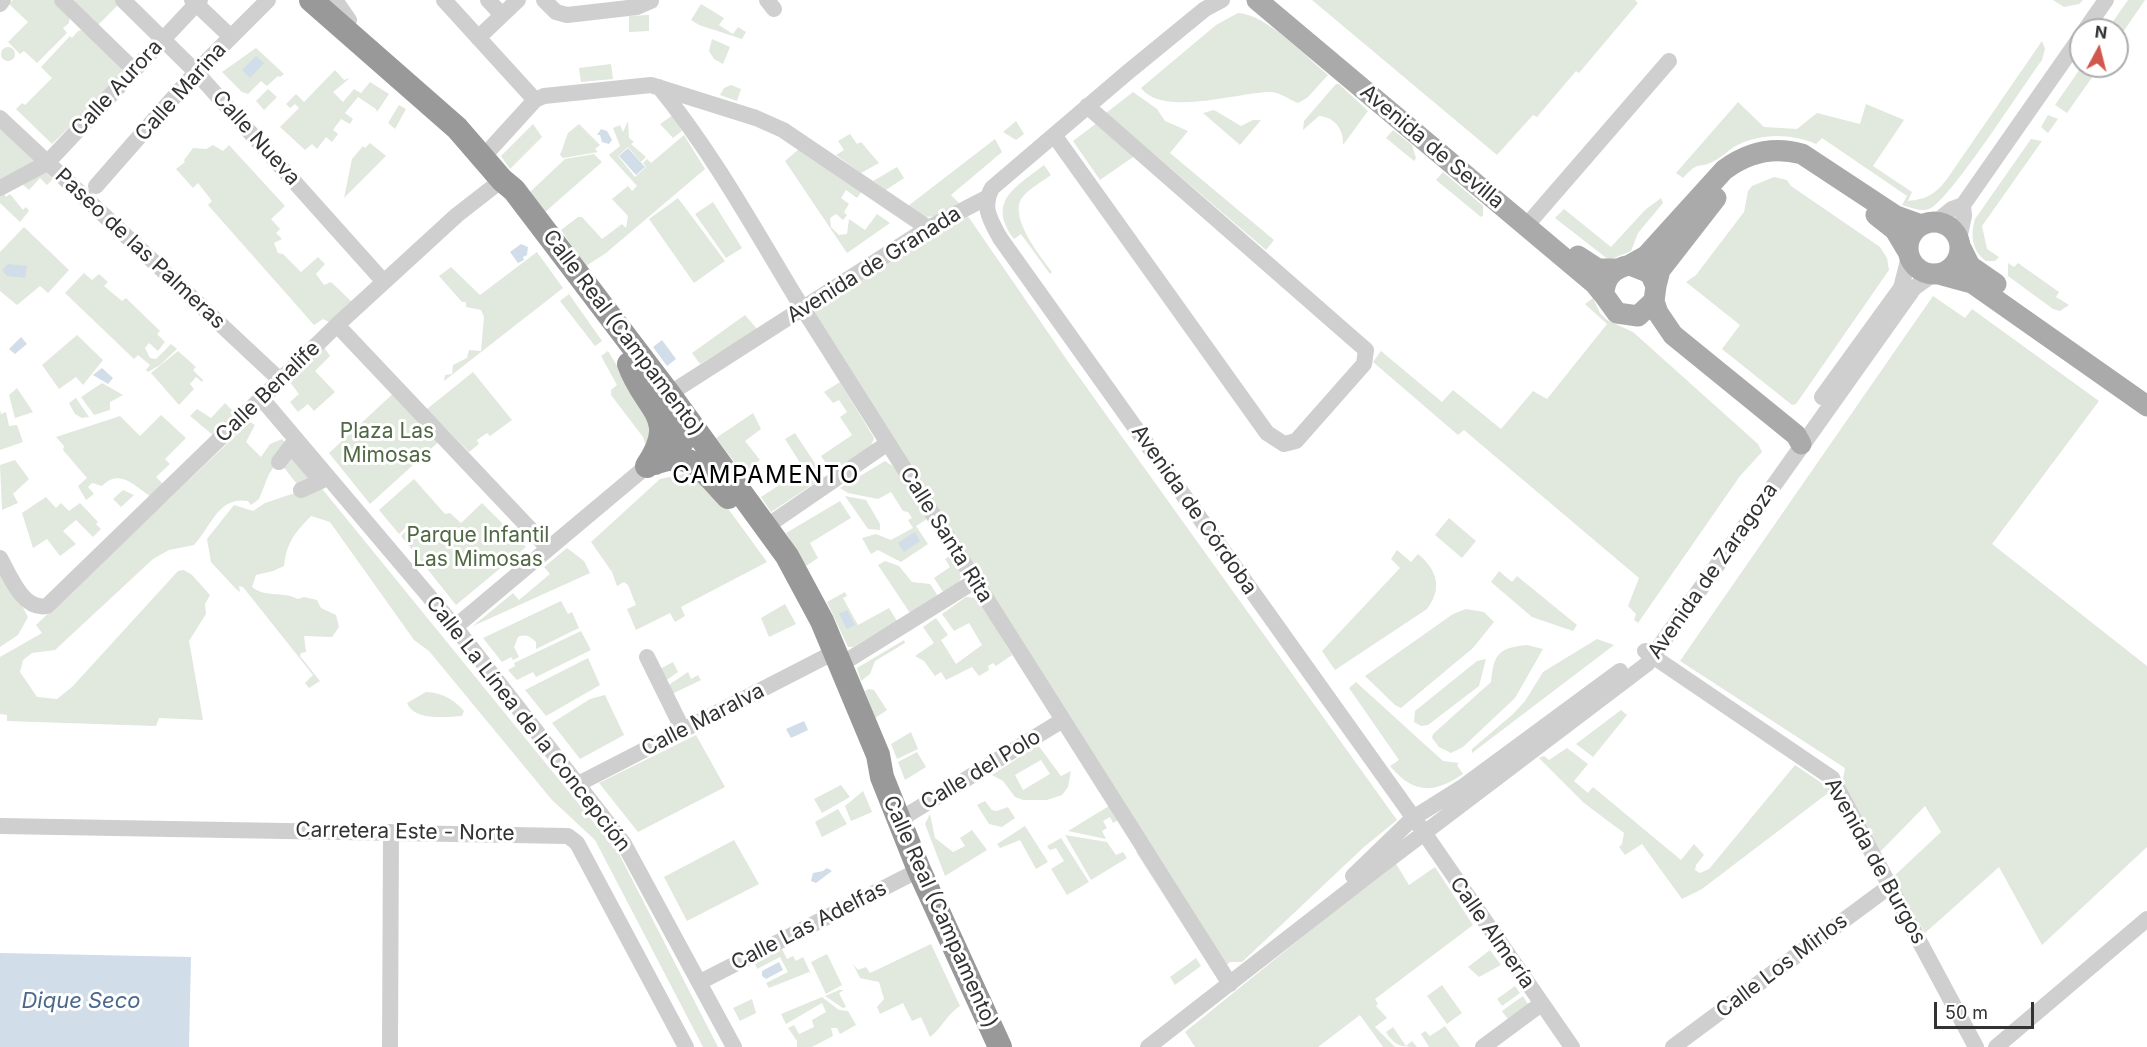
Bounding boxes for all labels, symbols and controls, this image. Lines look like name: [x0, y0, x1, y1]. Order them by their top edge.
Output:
north arrow: [2069, 18, 2129, 78]
text: N: [2094, 21, 2108, 43]
street label: Calle Aurora: [66, 35, 168, 141]
street label: Calle Marina: [130, 38, 232, 146]
street label: Avenida de Sevilla: [1355, 80, 1509, 214]
street label: Calle Nueva: [207, 85, 305, 191]
street label: Paseo de las Palmeras: [50, 164, 230, 334]
street label: Avenida de Granada: [783, 201, 965, 329]
street label: Calle Real (Campamento): [537, 225, 709, 441]
street label: Calle Benalife: [211, 336, 325, 448]
park label: Plaza Las Mimosas: [340, 419, 434, 469]
street label: Avenida de Córdoba: [1126, 420, 1262, 600]
district label: CAMPAMENTO: [672, 462, 860, 490]
street label: Calle Santa Rita: [894, 463, 998, 607]
street label: Avenida de Zaragoza: [1643, 478, 1783, 664]
park label: Parque Infantil Las Mimosas: [407, 523, 549, 573]
street label: Calle La Línea de la Concepción: [420, 591, 636, 857]
street label: Calle Maralva: [637, 678, 769, 762]
street label: Calle del Polo: [917, 724, 1045, 816]
street label: Avenida de Burgos: [1819, 774, 1931, 948]
street label: Calle Real (Campamento): [877, 792, 1003, 1032]
street label: Carretera Este - Norte: [295, 817, 515, 847]
street label: Calle Almería: [1444, 872, 1540, 994]
street label: Calle Las Adelfas: [727, 876, 891, 976]
street label: Calle Los Mirlos: [1711, 908, 1853, 1024]
water label: Dique Seco: [21, 988, 141, 1014]
scale bar: [1937, 990, 2038, 1028]
text: 50 m: [1945, 1002, 1988, 1023]

